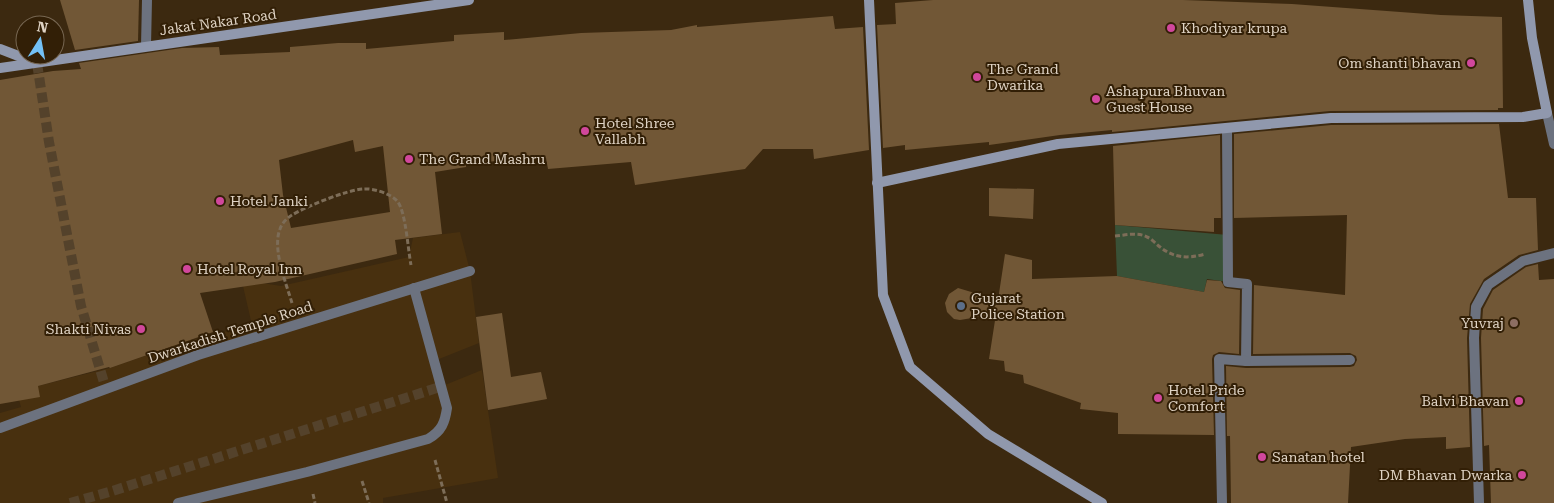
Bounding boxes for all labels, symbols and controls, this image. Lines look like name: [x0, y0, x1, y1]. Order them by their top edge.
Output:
street label: Jakat Nakar Road: [158, 6, 278, 38]
north arrow: [15, 15, 65, 65]
text: N: [36, 18, 50, 36]
place label: Khodiyar krupa: [1181, 20, 1288, 36]
marker: Khodiyar krupa: [1165, 22, 1177, 34]
place label: Om shanti bhavan: [1338, 55, 1461, 71]
marker: Om shanti bhavan: [1465, 57, 1477, 69]
place label: The Grand Dwarika: [987, 61, 1059, 93]
marker: The Grand Dwarika: [971, 71, 983, 83]
place label: Ashapura Bhuvan Guest House: [1106, 83, 1225, 115]
marker: Ashapura Bhuvan Guest House: [1090, 93, 1102, 105]
place label: Hotel Shree Vallabh: [595, 115, 675, 147]
marker: Hotel Shree Vallabh: [579, 125, 591, 137]
place label: The Grand Mashru: [419, 151, 546, 167]
marker: The Grand Mashru: [403, 153, 415, 165]
place label: Hotel Janki: [230, 193, 308, 209]
marker: Hotel Janki: [214, 195, 226, 207]
place label: Hotel Royal Inn: [197, 261, 302, 277]
marker: Hotel Royal Inn: [181, 263, 193, 275]
place label: Gujarat Police Station: [971, 290, 1065, 322]
street label: Dwarkadish Temple Road: [146, 298, 314, 366]
marker: Gujarat Police Station: [955, 300, 967, 312]
place label: Yuvraj: [1461, 315, 1504, 331]
marker: Yuvraj: [1508, 317, 1520, 329]
place label: Shakti Nivas: [46, 321, 131, 337]
marker: Shakti Nivas: [135, 323, 147, 335]
place label: Hotel Pride Comfort: [1168, 382, 1245, 414]
marker: Hotel Pride Comfort: [1152, 392, 1164, 404]
place label: Balvi Bhavan: [1422, 393, 1509, 409]
marker: Balvi Bhavan: [1513, 395, 1525, 407]
place label: Sanatan hotel: [1272, 449, 1365, 465]
marker: Sanatan hotel: [1256, 451, 1268, 463]
place label: DM Bhavan Dwarka: [1379, 467, 1512, 483]
marker: DM Bhavan Dwarka: [1516, 469, 1528, 481]

